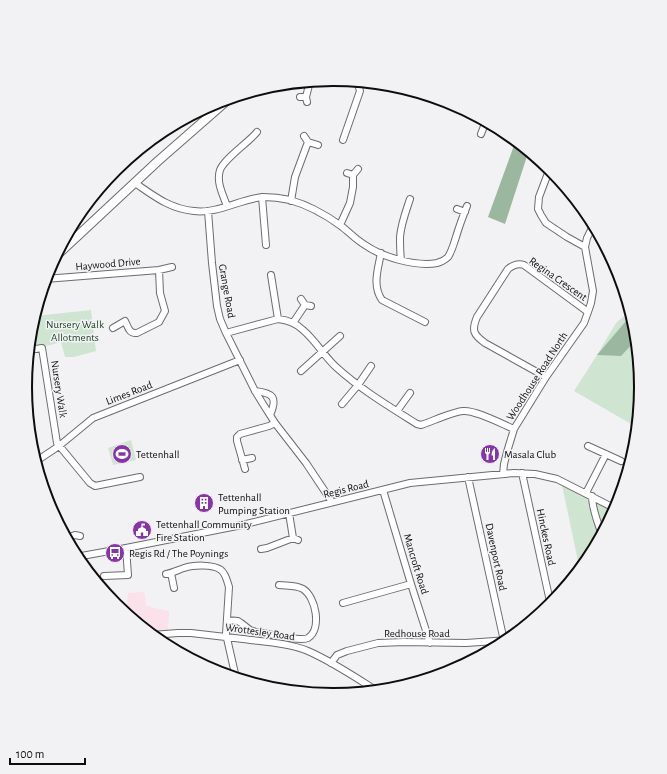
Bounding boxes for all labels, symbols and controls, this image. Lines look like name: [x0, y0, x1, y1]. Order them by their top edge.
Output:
street label: Regina Crescent: [527, 255, 589, 303]
street label: Haywood Drive: [75, 256, 141, 272]
street label: Grange Road: [217, 263, 237, 319]
park label: Nursery Walk Allotments: [46, 319, 104, 343]
street label: Woodhouse Road North: [504, 330, 570, 422]
street label: Nursery Walk: [49, 360, 69, 418]
street label: Limes Road: [104, 379, 154, 407]
sports icon: Tettenhall: [111, 443, 133, 465]
restaurant icon: Masala Club: [479, 443, 501, 465]
place label: Tettenhall: [136, 449, 180, 460]
place label: Masala Club: [504, 449, 556, 460]
street label: Regis Road: [322, 478, 370, 500]
building icon: Tettenhall Pumping Station: [193, 492, 215, 514]
place label: Tettenhall Pumping Station: [218, 492, 290, 516]
street label: Hinckes Road: [535, 508, 557, 567]
public building icon: Tettenhall Community Fire Station: [131, 519, 153, 541]
place label: Tettenhall Community Fire Station: [156, 519, 252, 543]
street label: Davenport Road: [483, 522, 509, 592]
street label: Mancroft Road: [402, 532, 431, 596]
bus stop icon: Regis Rd / The Poynings: [104, 542, 126, 564]
place label: Regis Rd / The Poynings: [129, 548, 228, 559]
street label: Wrottesley Road: [224, 622, 296, 642]
street label: Redhouse Road: [384, 628, 450, 639]
scale bar: [10, 740, 85, 766]
text: 100 m: [16, 748, 44, 760]

